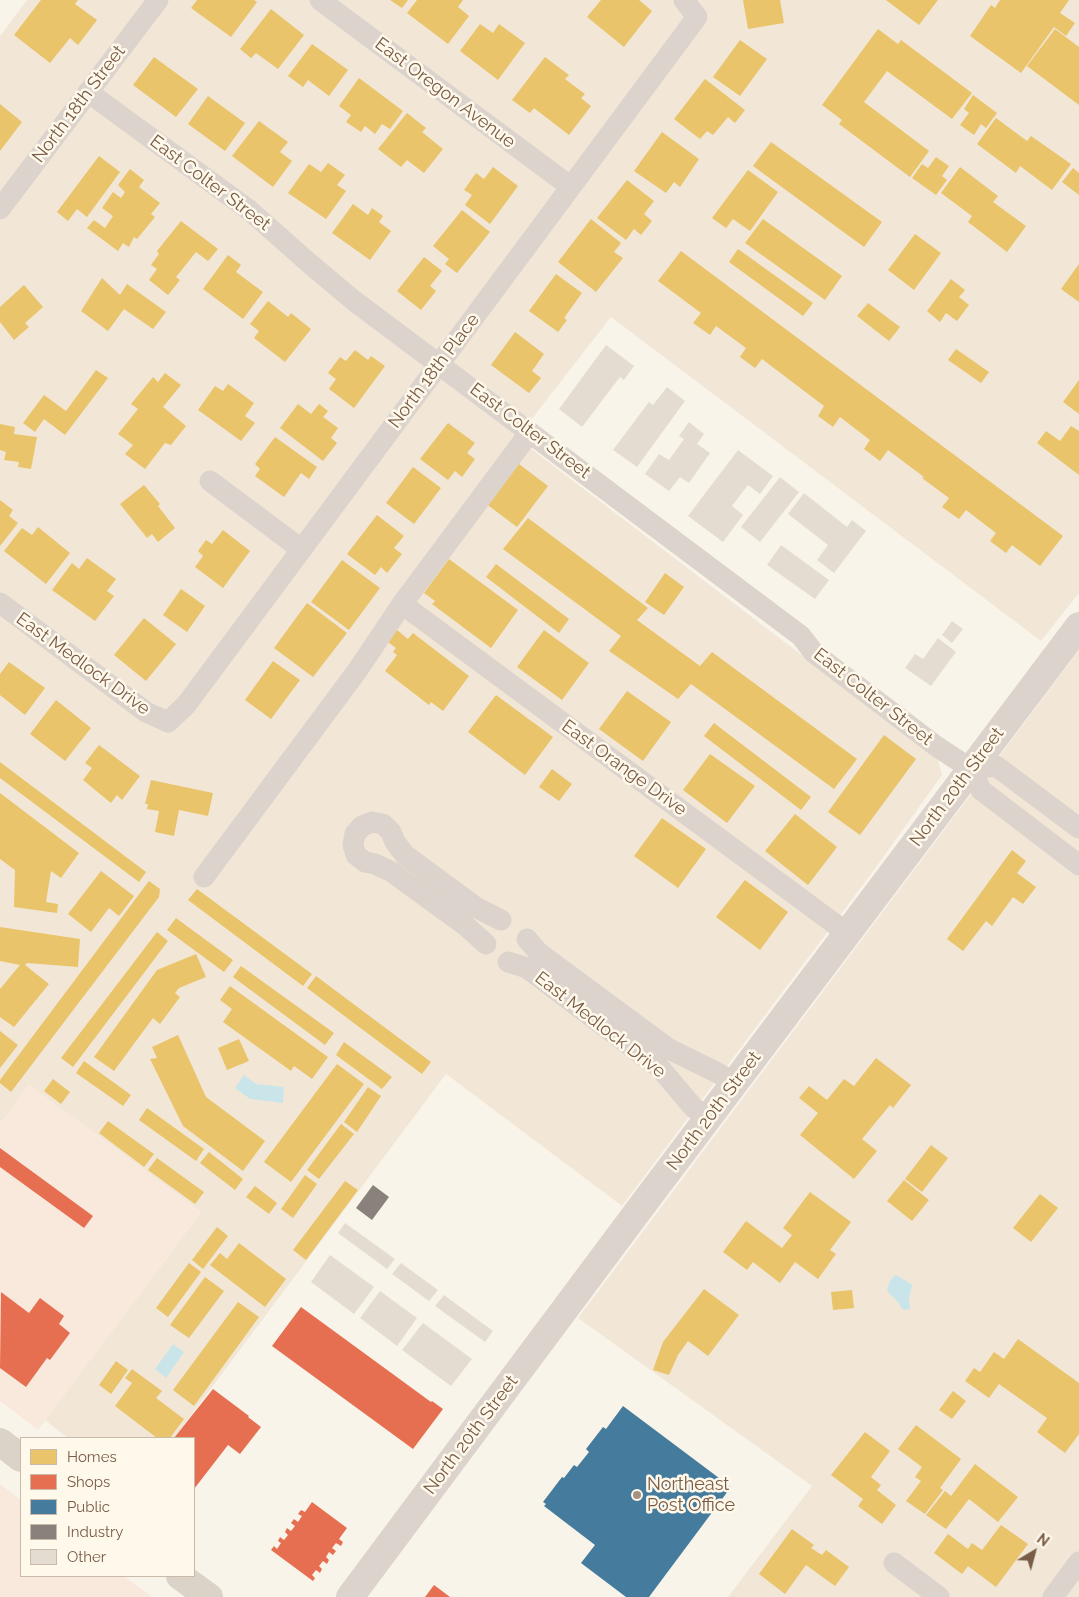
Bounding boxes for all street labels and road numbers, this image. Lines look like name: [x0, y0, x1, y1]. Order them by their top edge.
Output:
street label: East Oregon Avenue: [371, 33, 519, 153]
street label: North 18th Street: [28, 41, 130, 167]
street label: East Colter Street: [146, 131, 274, 235]
street label: North 18th Place: [384, 310, 484, 432]
street label: East Colter Street: [466, 379, 594, 483]
street label: East Medlock Drive: [12, 608, 154, 720]
street label: East Colter Street: [809, 644, 937, 750]
street label: East Orange Drive: [557, 715, 691, 821]
street label: North 20th Street: [905, 723, 1009, 851]
street label: East Medlock Drive: [530, 967, 670, 1083]
street label: North 20th Street: [662, 1047, 766, 1175]
street label: North 20th Street: [419, 1371, 523, 1499]

